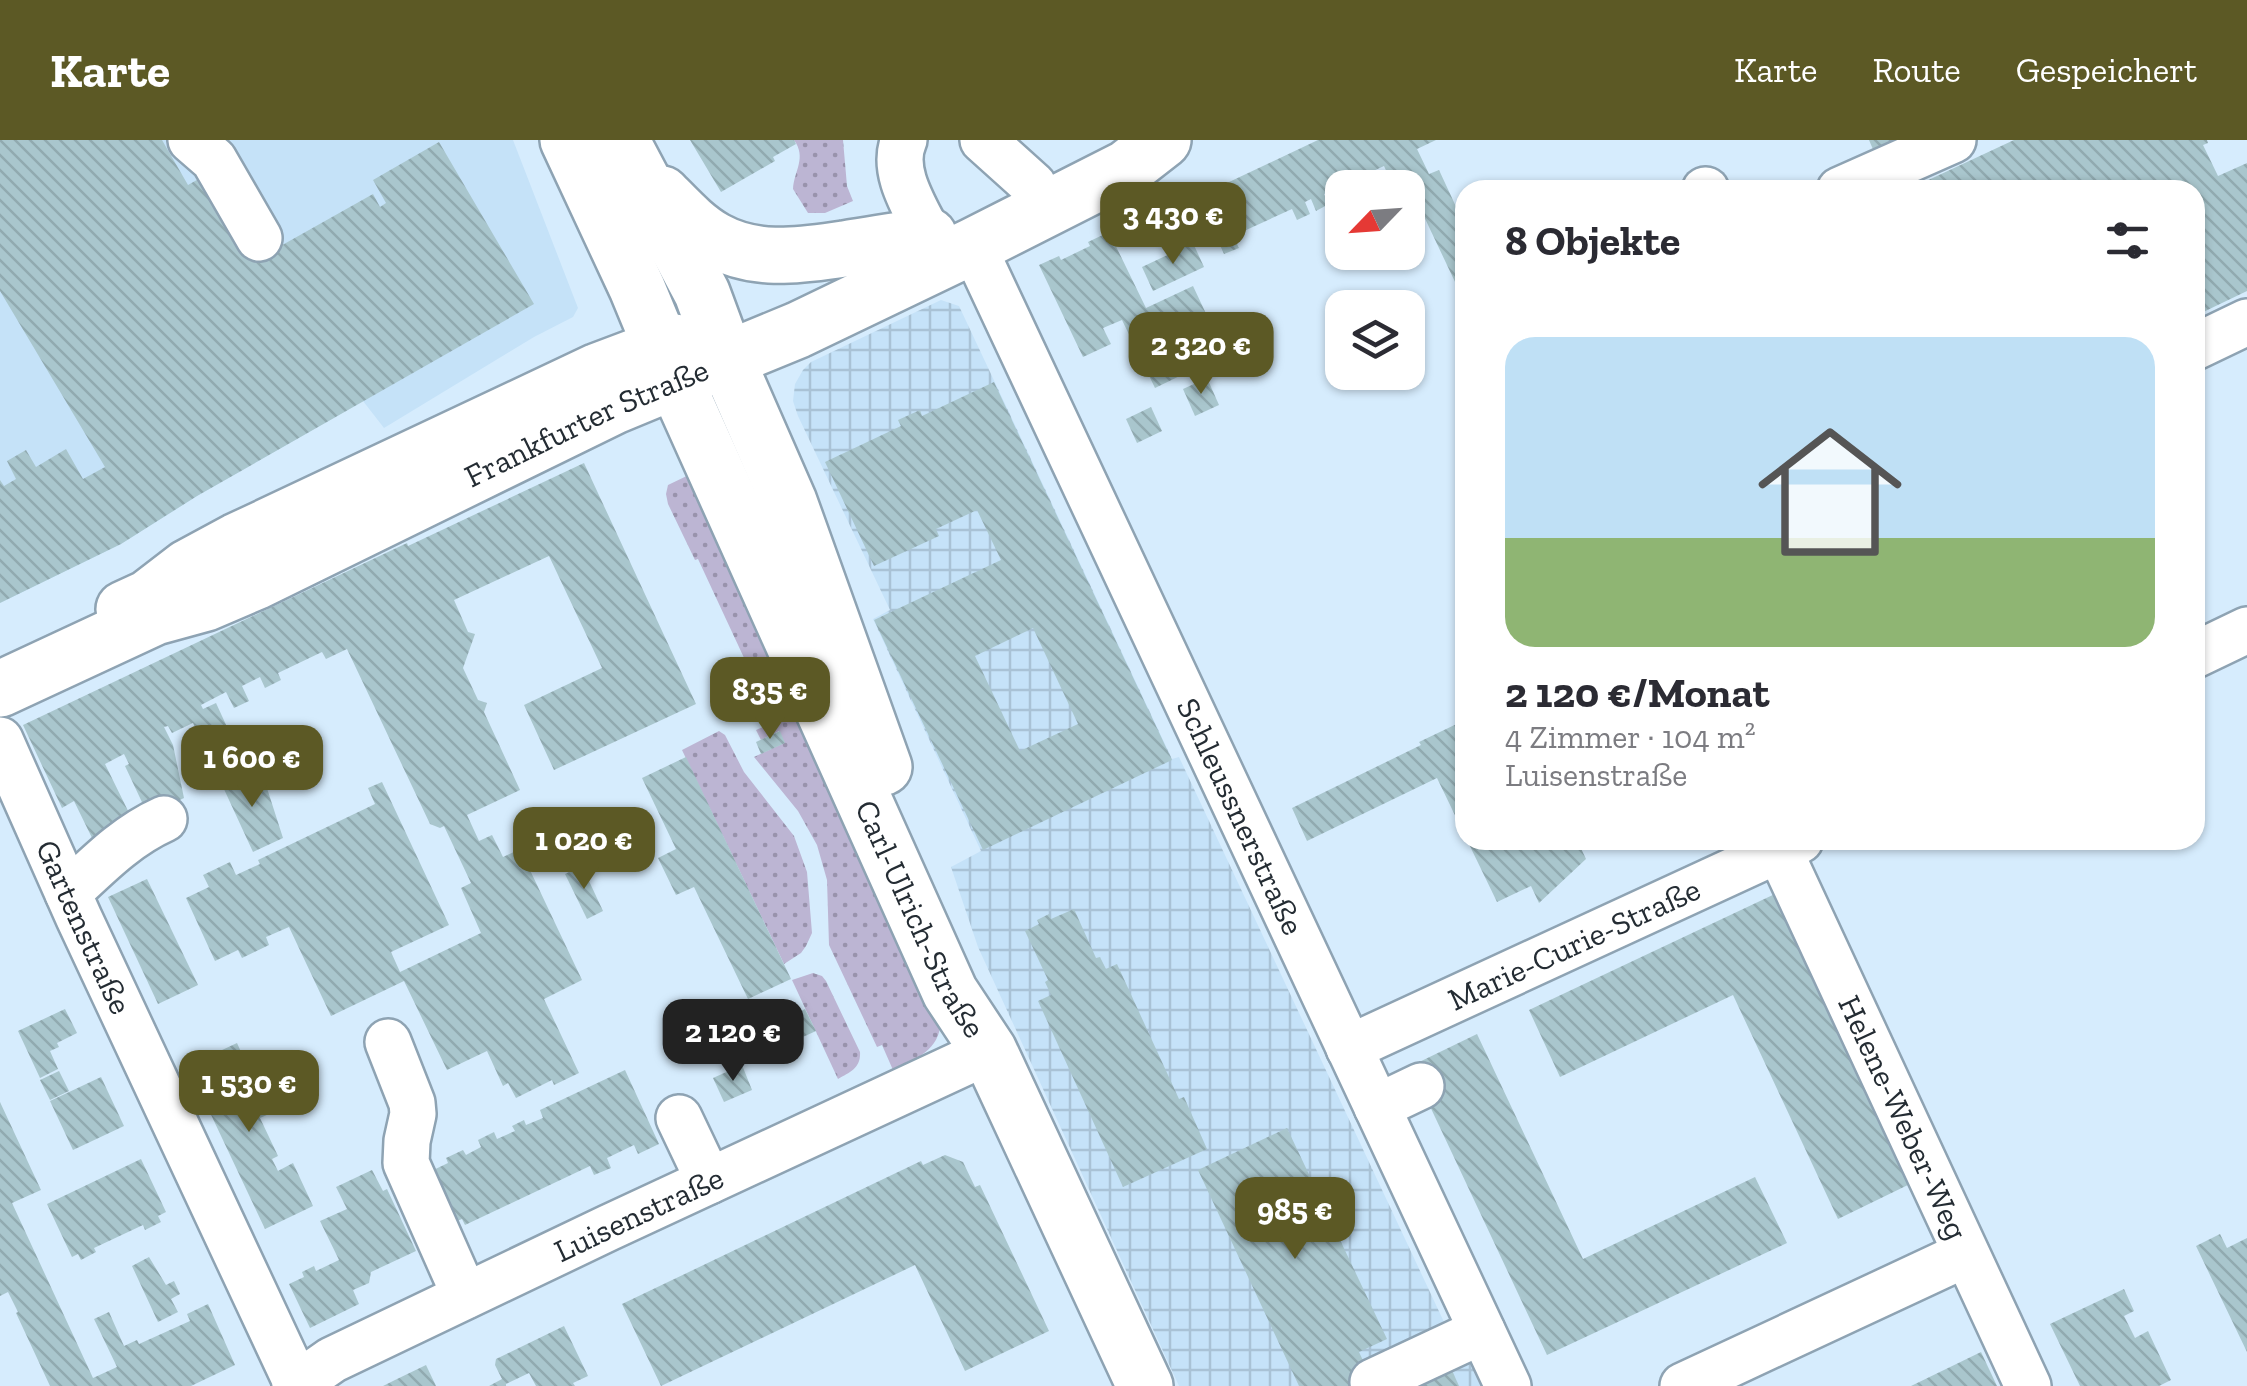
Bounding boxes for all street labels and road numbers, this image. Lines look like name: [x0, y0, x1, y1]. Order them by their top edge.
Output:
street label: Frankfurter Straße: [458, 350, 714, 495]
street label: Schleussnerstraße: [1169, 692, 1312, 941]
street label: Carl-Ulrich-Straße: [847, 794, 994, 1045]
street label: Gartenstraße: [28, 834, 140, 1020]
street label: Marie-Curie-Straße: [1442, 870, 1706, 1019]
street label: Helene-Weber-Weg: [1830, 989, 1976, 1246]
street label: Luisenstraße: [548, 1158, 729, 1270]

